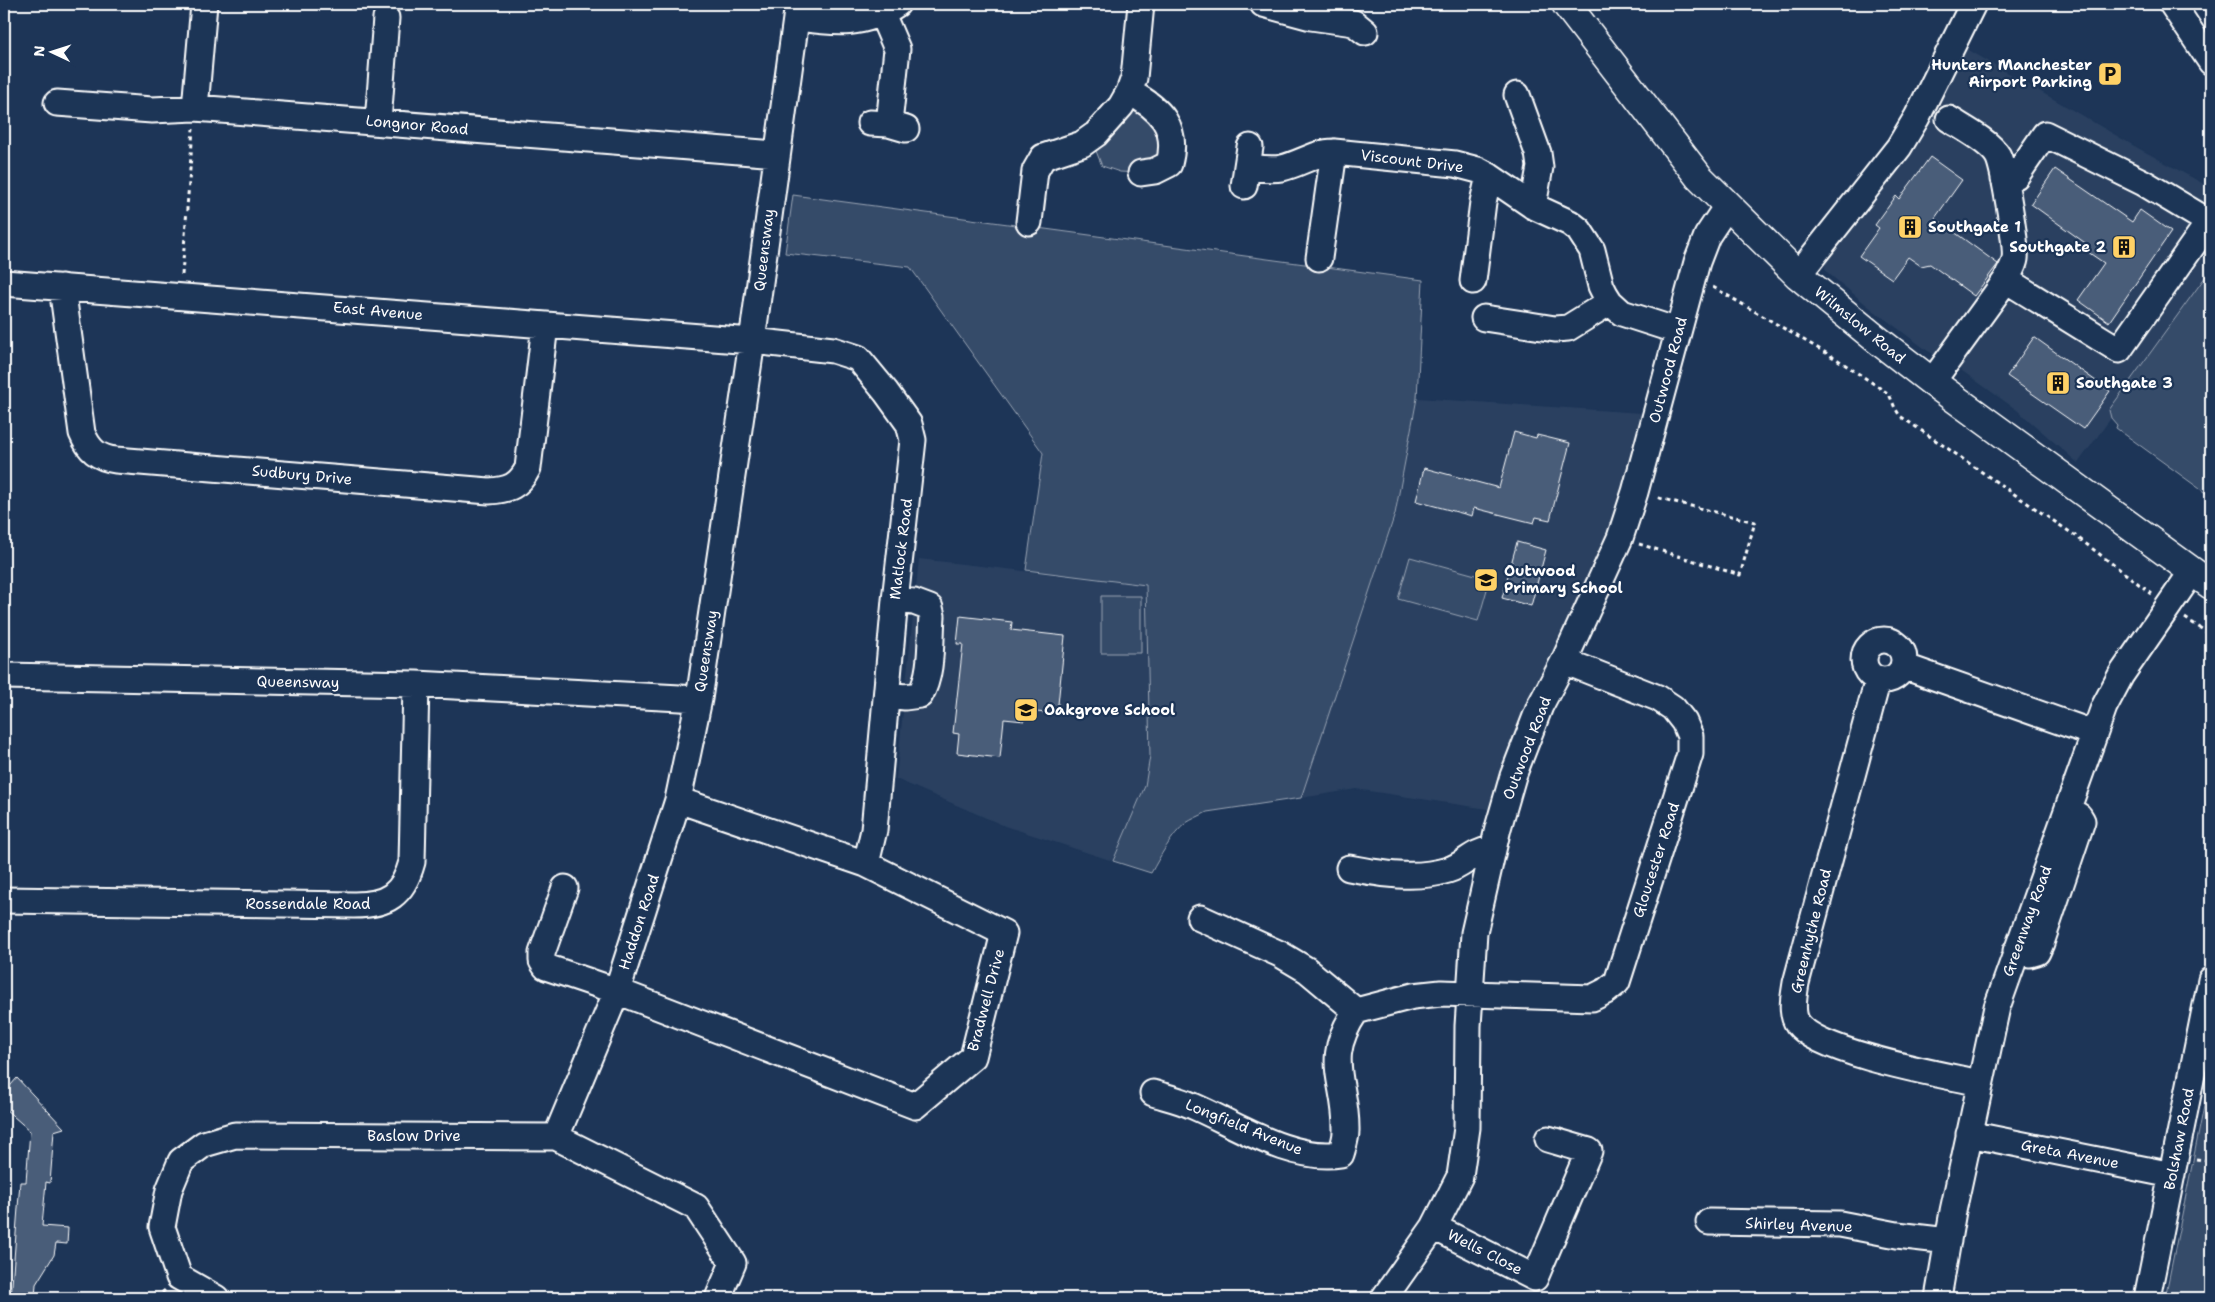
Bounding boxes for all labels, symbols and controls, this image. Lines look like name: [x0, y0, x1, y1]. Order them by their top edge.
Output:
north arrow: [28, 28, 78, 78]
text: N: [30, 45, 48, 57]
place label: Hunters Manchester Airport Parking: [1931, 55, 2092, 92]
parking icon: Hunters Manchester Airport Parking: [2097, 61, 2123, 87]
street label: Longnor Road: [365, 111, 470, 139]
street label: Viscount Drive: [1359, 145, 1465, 177]
street label: Queensway: [749, 208, 779, 292]
building icon: Southgate 1: [1897, 214, 1923, 240]
place label: Southgate 1: [1928, 217, 2021, 237]
building icon: Southgate 2: [2111, 234, 2137, 260]
place label: Southgate 2: [2009, 237, 2106, 257]
street label: Wilmslow Road: [1810, 282, 1910, 368]
street label: East Avenue: [332, 297, 424, 325]
street label: Outwood Road: [1644, 314, 1692, 425]
building icon: Southgate 3: [2045, 370, 2071, 396]
place label: Southgate 3: [2076, 373, 2173, 393]
street label: Sudbury Drive: [251, 461, 353, 489]
street label: Matlock Road: [885, 497, 917, 601]
place label: Outwood Primary School: [1504, 561, 1623, 598]
school or university icon: Outwood Primary School: [1473, 567, 1499, 593]
street label: Queensway: [690, 609, 722, 693]
street label: Queensway: [256, 671, 340, 693]
street label: Outwood Road: [1498, 693, 1556, 803]
school or university icon: Oakgrove School: [1013, 697, 1039, 723]
place label: Oakgrove School: [1044, 700, 1175, 720]
street label: Gloucester Road: [1628, 799, 1684, 920]
street label: Greenway Road: [1998, 862, 2057, 979]
street label: Greenhythe Road: [1786, 866, 1836, 995]
street label: Haddon Road: [614, 871, 664, 973]
street label: Rossendale Road: [245, 894, 371, 914]
street label: Bradwell Drive: [963, 946, 1009, 1054]
street label: Bolshaw Road: [2159, 1086, 2199, 1192]
street label: Longfield Avenue: [1182, 1094, 1306, 1160]
street label: Baslow Drive: [367, 1126, 461, 1146]
street label: Greta Avenue: [2019, 1135, 2121, 1173]
street label: Shirley Avenue: [1745, 1213, 1853, 1237]
street label: Wells Close: [1444, 1225, 1526, 1279]

